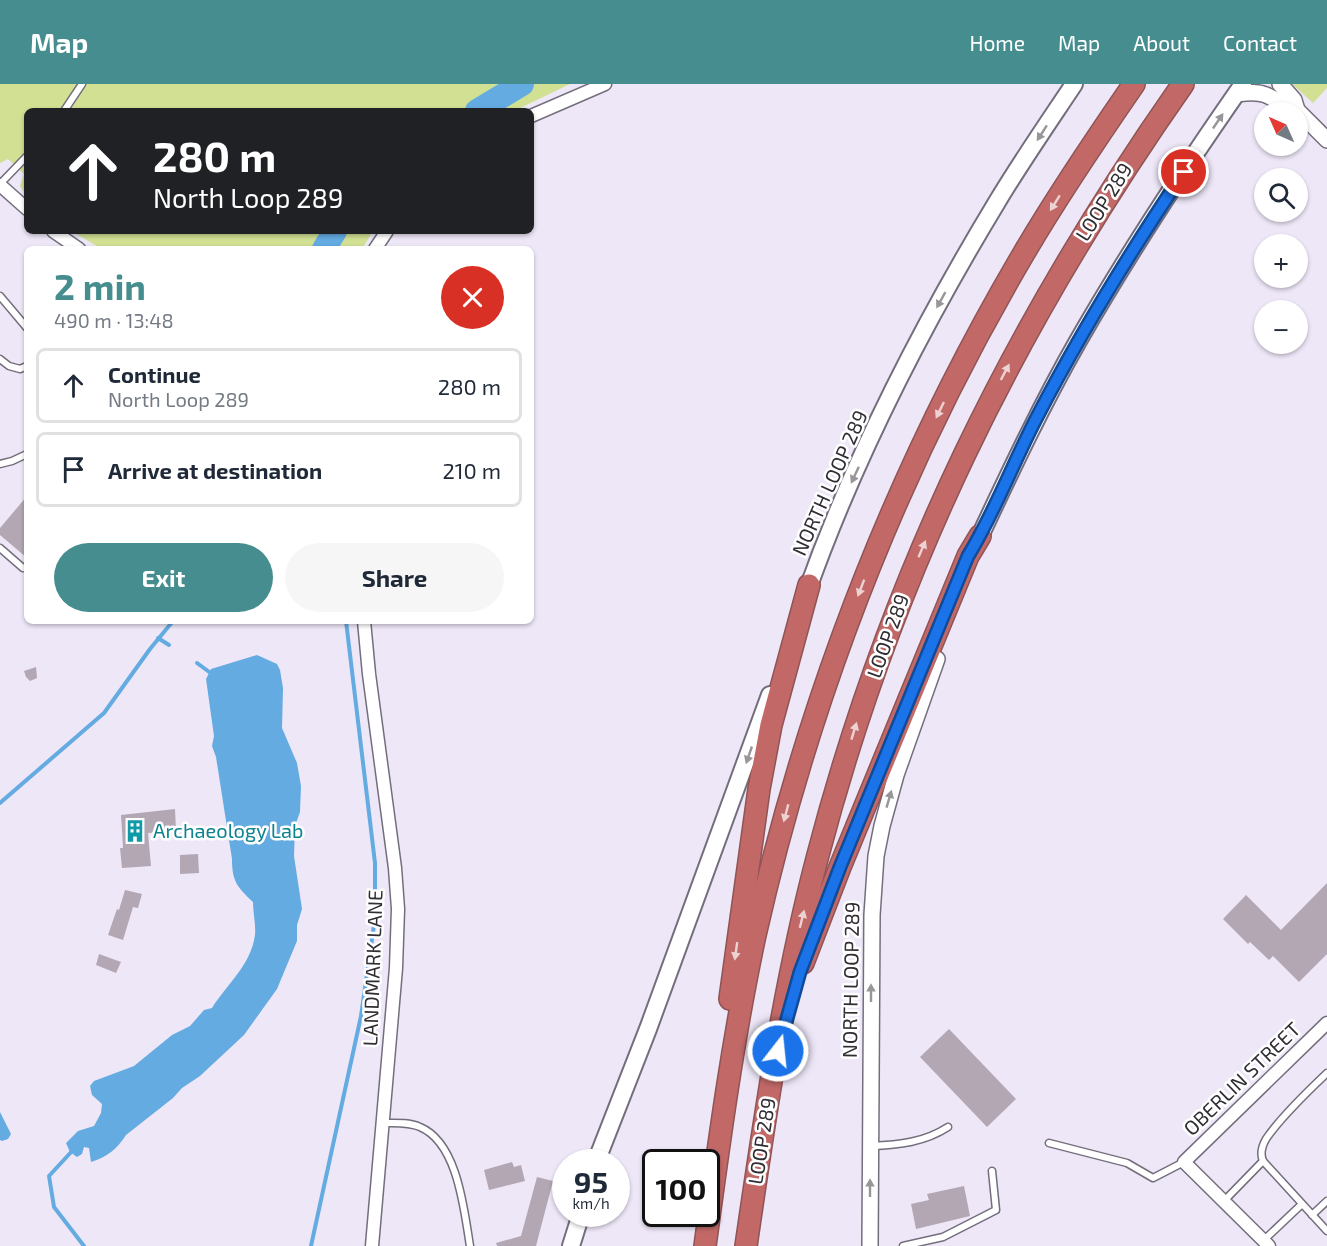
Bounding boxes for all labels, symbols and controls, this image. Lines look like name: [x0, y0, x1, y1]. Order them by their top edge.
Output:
text: Map: [30, 25, 88, 59]
text: Home: [969, 30, 1025, 55]
text: Map: [1058, 30, 1100, 55]
text: About: [1133, 30, 1190, 55]
text: Contact: [1223, 30, 1297, 55]
north arrow: [1254, 102, 1308, 156]
map controls: [1254, 102, 1308, 354]
one-way arrow: [1212, 114, 1224, 130]
one-way arrow: [1037, 125, 1048, 141]
text: 280 m: [153, 130, 276, 180]
icon: ahead: [54, 132, 132, 210]
pin: [1158, 146, 1209, 197]
icon: arrive: [1167, 155, 1200, 188]
street label: LOOP 289: [1070, 158, 1136, 245]
button: search: [1254, 168, 1308, 222]
text: North Loop 289: [153, 181, 343, 213]
one-way arrow: [1049, 195, 1060, 211]
button: +: [1254, 234, 1308, 288]
text: 2 min: [54, 264, 146, 307]
button: close: [441, 266, 504, 329]
one-way arrow: [936, 292, 946, 309]
button: −: [1254, 300, 1308, 354]
text: 490 m · 13:48: [54, 308, 174, 332]
text: Continue: [108, 361, 201, 387]
one-way arrow: [1000, 364, 1010, 381]
icon: ahead: [57, 369, 90, 402]
text: 280 m: [438, 373, 501, 399]
text: North Loop 289: [108, 387, 249, 411]
one-way arrow: [935, 401, 944, 418]
street label: NORTH LOOP 289: [786, 406, 872, 559]
icon: arrive: [57, 453, 90, 486]
text: Arrive at destination: [108, 457, 322, 483]
text: 210 m: [442, 457, 501, 483]
one-way arrow: [850, 466, 859, 483]
one-way arrow: [917, 539, 927, 557]
button: Exit: [54, 543, 273, 612]
button: Share: [285, 543, 504, 612]
one-way arrow: [855, 579, 865, 597]
street label: LOOP 289: [861, 590, 913, 681]
one-way arrow: [850, 722, 859, 740]
one-way arrow: [743, 746, 753, 764]
one-way arrow: [885, 790, 894, 808]
one-way arrow: [781, 804, 791, 822]
building icon: Archaeology Lab: [122, 818, 148, 844]
place label: Archaeology Lab: [153, 818, 303, 842]
street label: LANDMARK LANE: [357, 889, 387, 1047]
street label: NORTH LOOP 289: [837, 902, 863, 1058]
one-way arrow: [798, 910, 808, 929]
one-way arrow: [731, 941, 740, 960]
one-way arrow: [866, 983, 876, 1002]
street label: OBERLIN STREET: [1178, 1016, 1305, 1140]
position arrow: [746, 1019, 810, 1083]
street label: LOOP 289: [742, 1096, 780, 1186]
speed limit sign: 100: [642, 1149, 720, 1227]
text: 95: [574, 1163, 608, 1199]
one-way arrow: [865, 1178, 875, 1197]
text: km/h: [572, 1194, 610, 1212]

